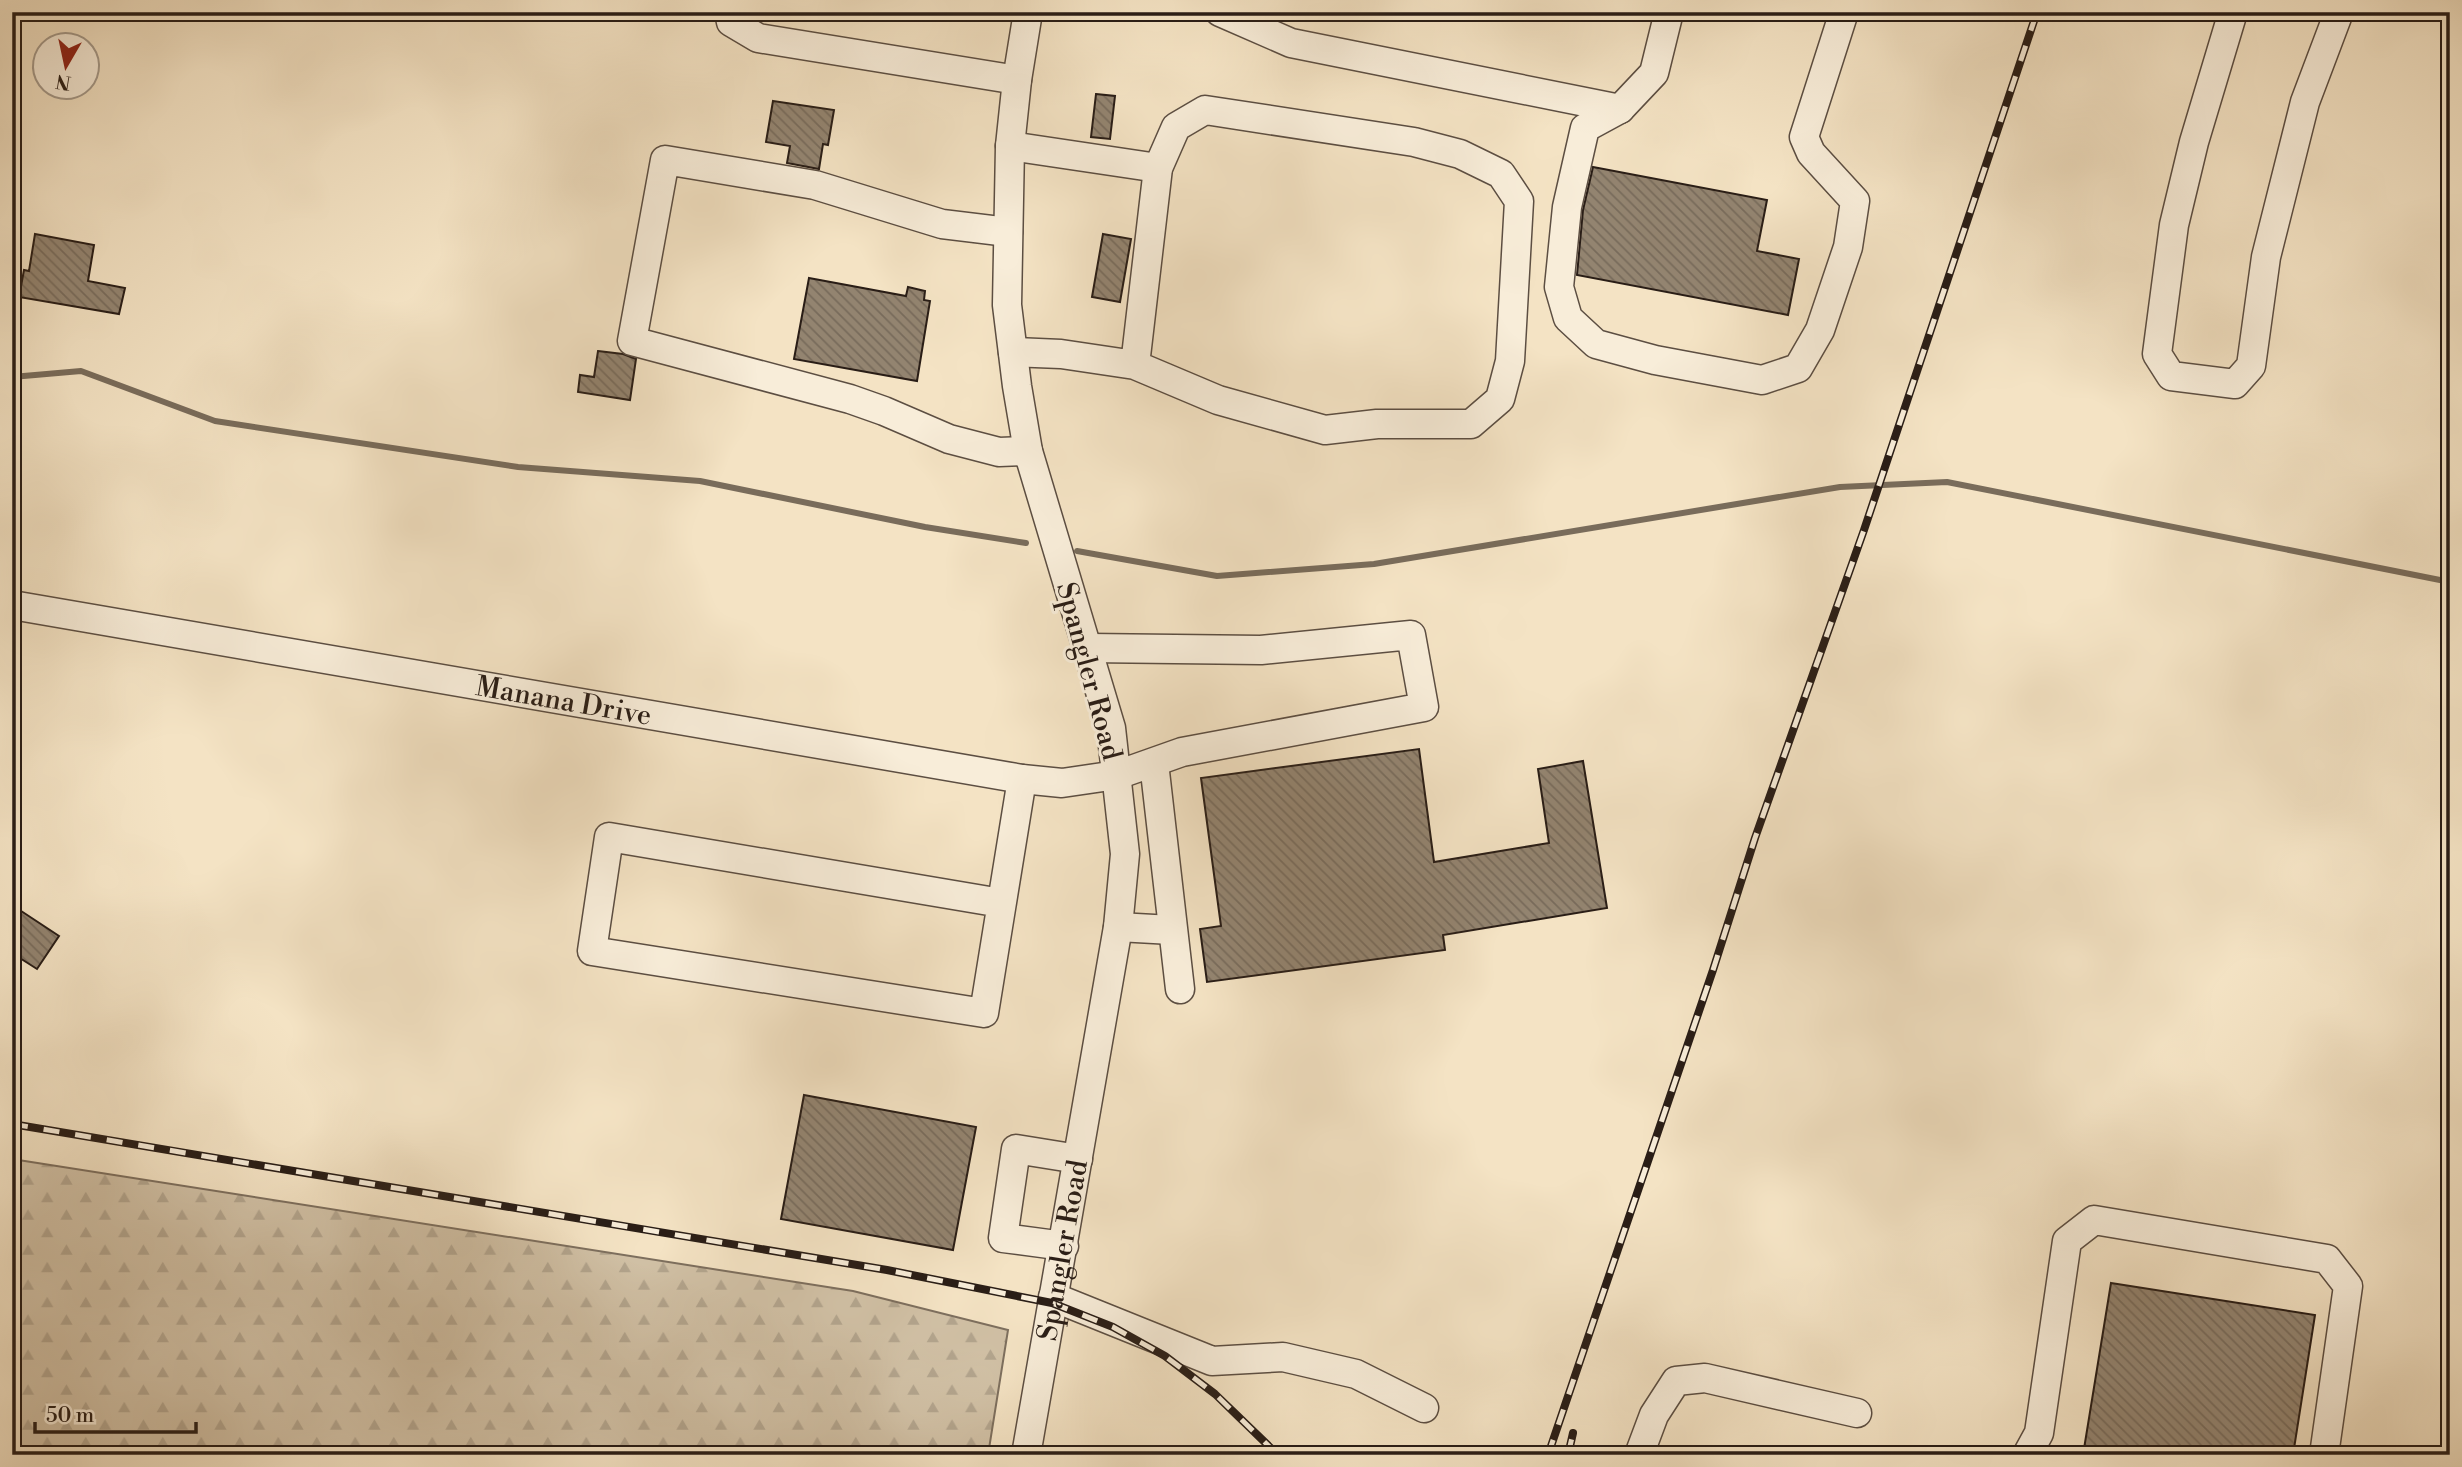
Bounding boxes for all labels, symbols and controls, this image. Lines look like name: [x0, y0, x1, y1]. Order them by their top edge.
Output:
north arrow: [32, 32, 102, 102]
text: N: [54, 69, 73, 95]
street label: Spangler Road: [1048, 579, 1129, 764]
street label: Manana Drive: [473, 669, 654, 734]
street label: Spangler Road: [1030, 1157, 1096, 1343]
scale bar: [35, 1390, 196, 1434]
text: 50 m: [46, 1403, 94, 1429]

